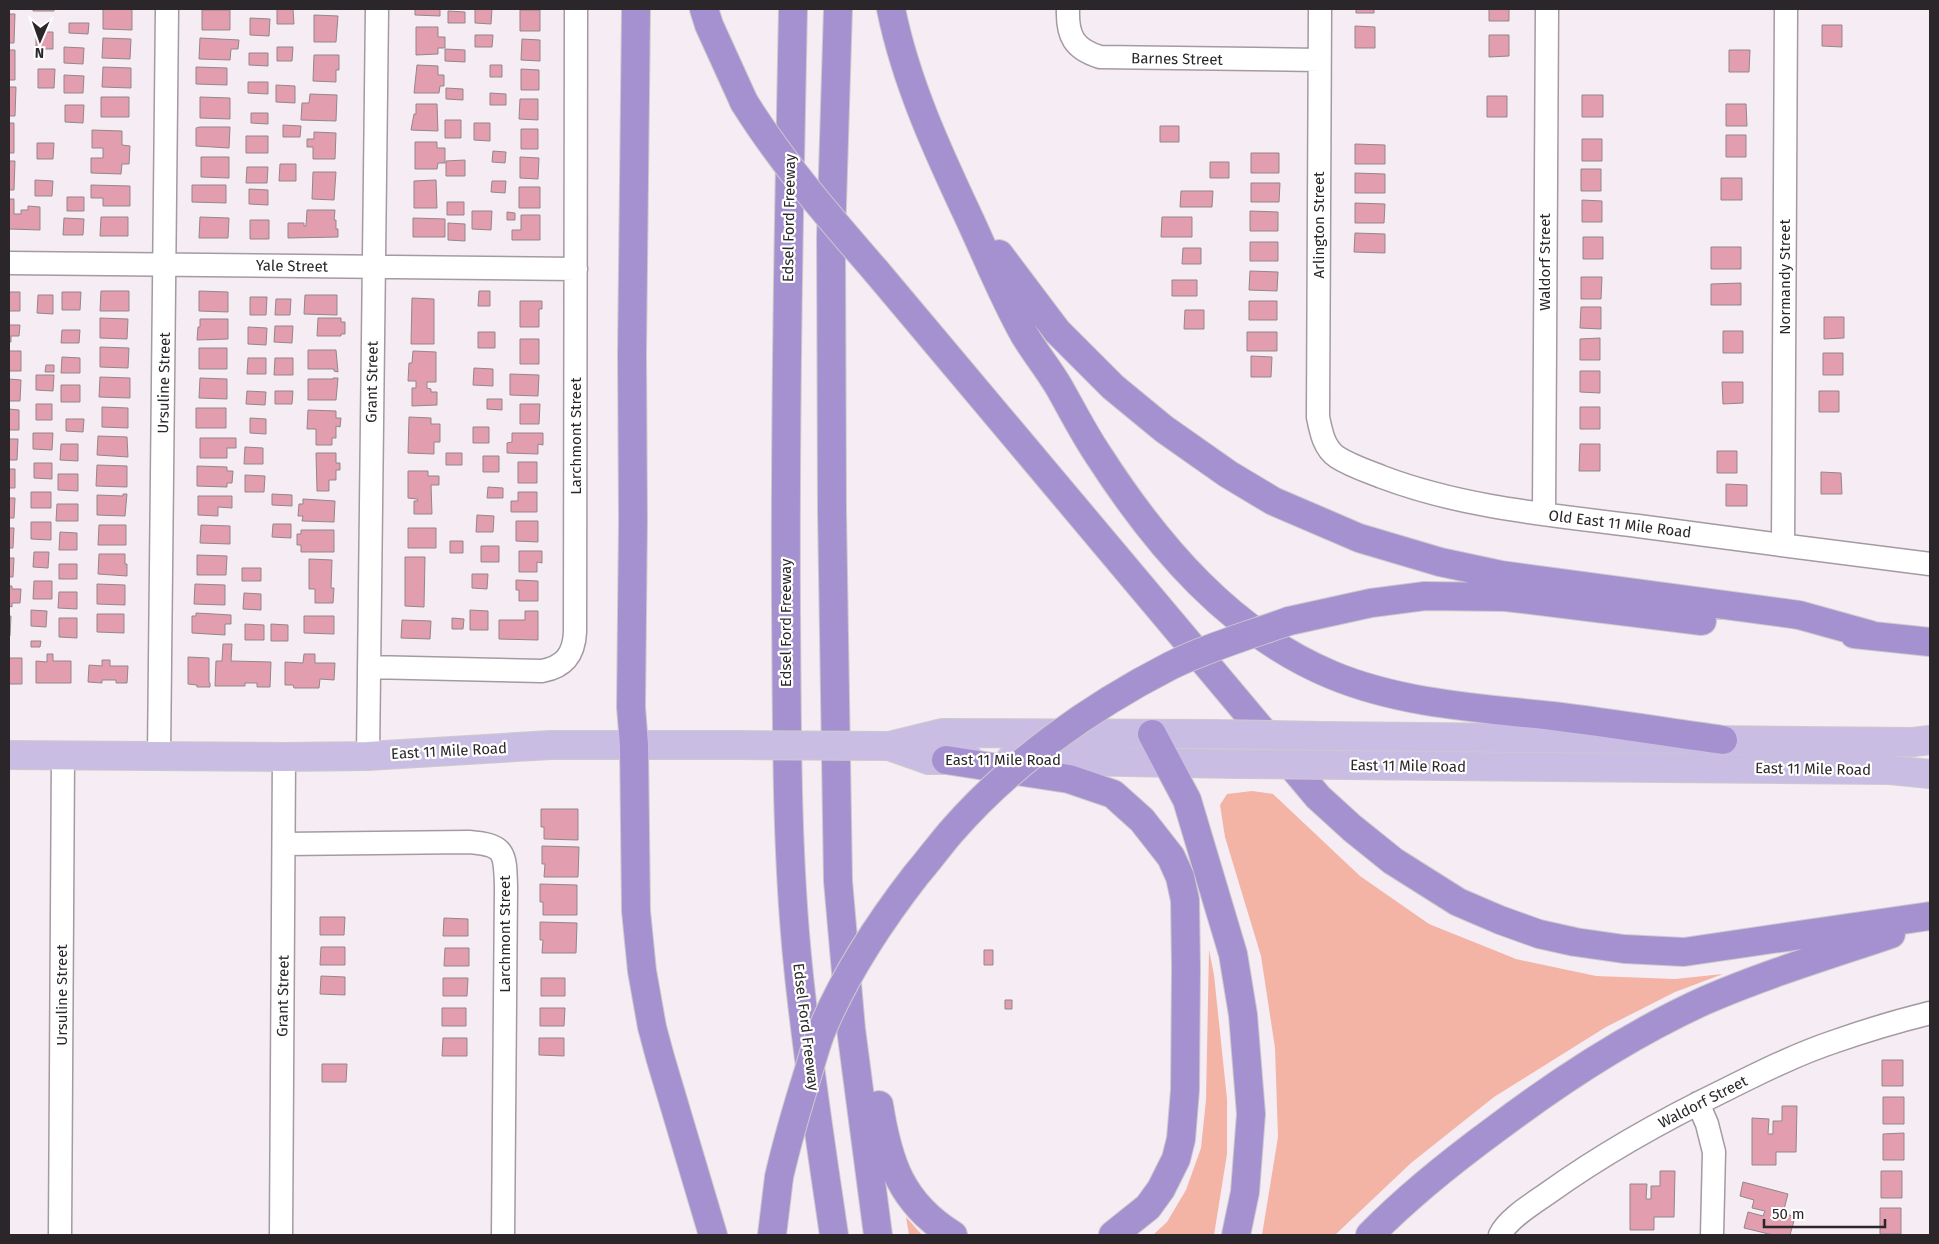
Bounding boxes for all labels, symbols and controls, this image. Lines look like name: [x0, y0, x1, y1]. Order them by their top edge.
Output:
north arrow: [15, 15, 65, 65]
text: N: [35, 44, 45, 61]
street label: Barnes Street: [1131, 49, 1224, 69]
street label: Edsel Ford Freeway: [779, 153, 799, 282]
street label: Arlington Street: [1310, 171, 1328, 279]
street label: Waldorf Street: [1536, 213, 1554, 311]
street label: Normandy Street: [1776, 219, 1794, 335]
street label: Yale Street: [256, 256, 329, 276]
street label: Ursuline Street: [154, 332, 174, 434]
street label: Grant Street: [362, 340, 382, 423]
street label: Larchmont Street: [567, 377, 585, 495]
street label: Old East 11 Mile Road: [1548, 506, 1692, 542]
street label: Edsel Ford Freeway: [777, 558, 795, 687]
street label: East 11 Mile Road: [391, 739, 507, 763]
street label: East 11 Mile Road: [945, 751, 1061, 769]
street label: East 11 Mile Road: [1350, 756, 1466, 776]
street label: East 11 Mile Road: [1755, 759, 1871, 779]
street label: Larchmont Street: [496, 875, 514, 993]
street label: Ursuline Street: [53, 944, 71, 1046]
street label: Grant Street: [273, 954, 293, 1037]
street label: Edsel Ford Freeway: [789, 962, 823, 1093]
street label: Waldorf Street: [1655, 1072, 1751, 1132]
scale bar: [1764, 1196, 1885, 1228]
text: 50 m: [1772, 1205, 1805, 1223]

